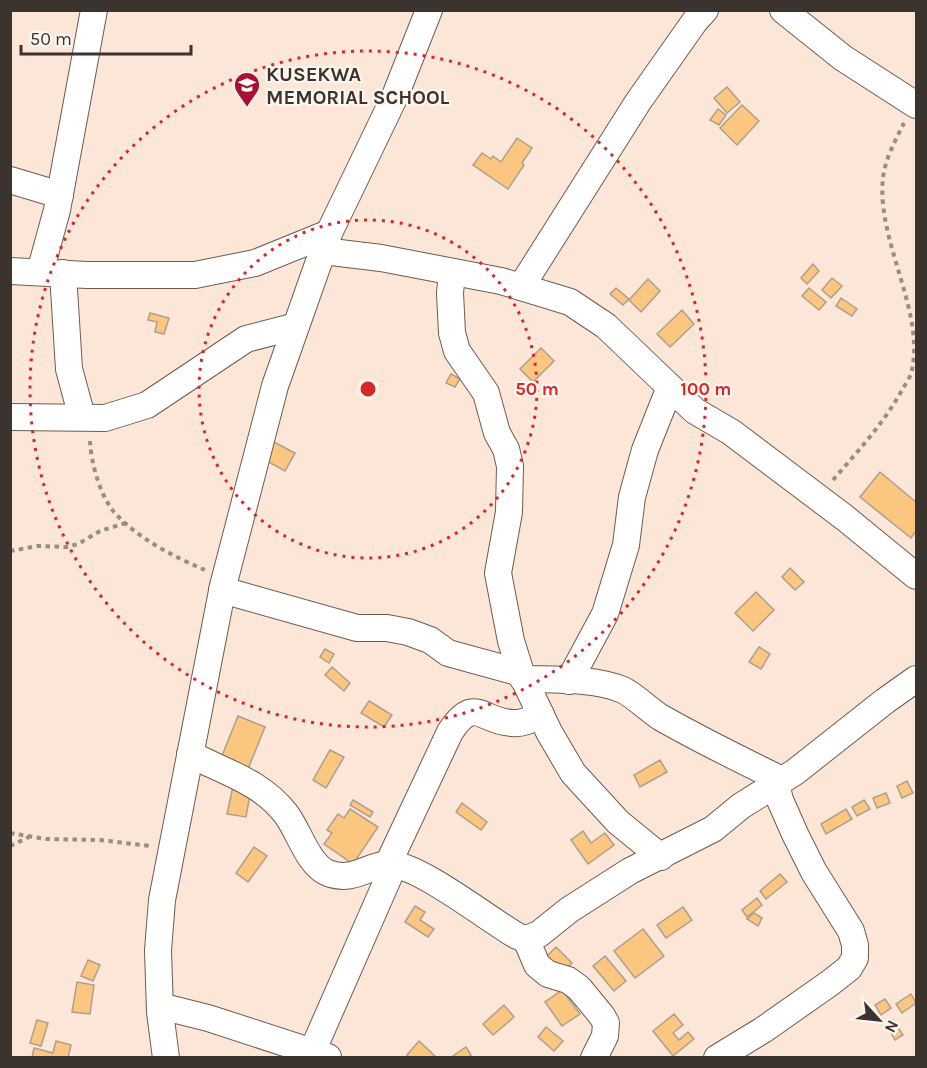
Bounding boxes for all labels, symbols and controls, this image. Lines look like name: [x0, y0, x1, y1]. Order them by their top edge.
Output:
scale bar: [21, 18, 190, 56]
text: 50 m: [30, 28, 72, 50]
place label: KUSEKWA MEMORIAL SCHOOL: [266, 63, 450, 109]
school or university icon: KUSEKWA MEMORIAL SCHOOL: [232, 70, 262, 108]
text: 50 m: [515, 378, 559, 400]
text: 100 m: [681, 378, 731, 400]
centre of rings: [358, 379, 378, 399]
north arrow: [849, 990, 909, 1050]
text: N: [881, 1017, 903, 1036]

